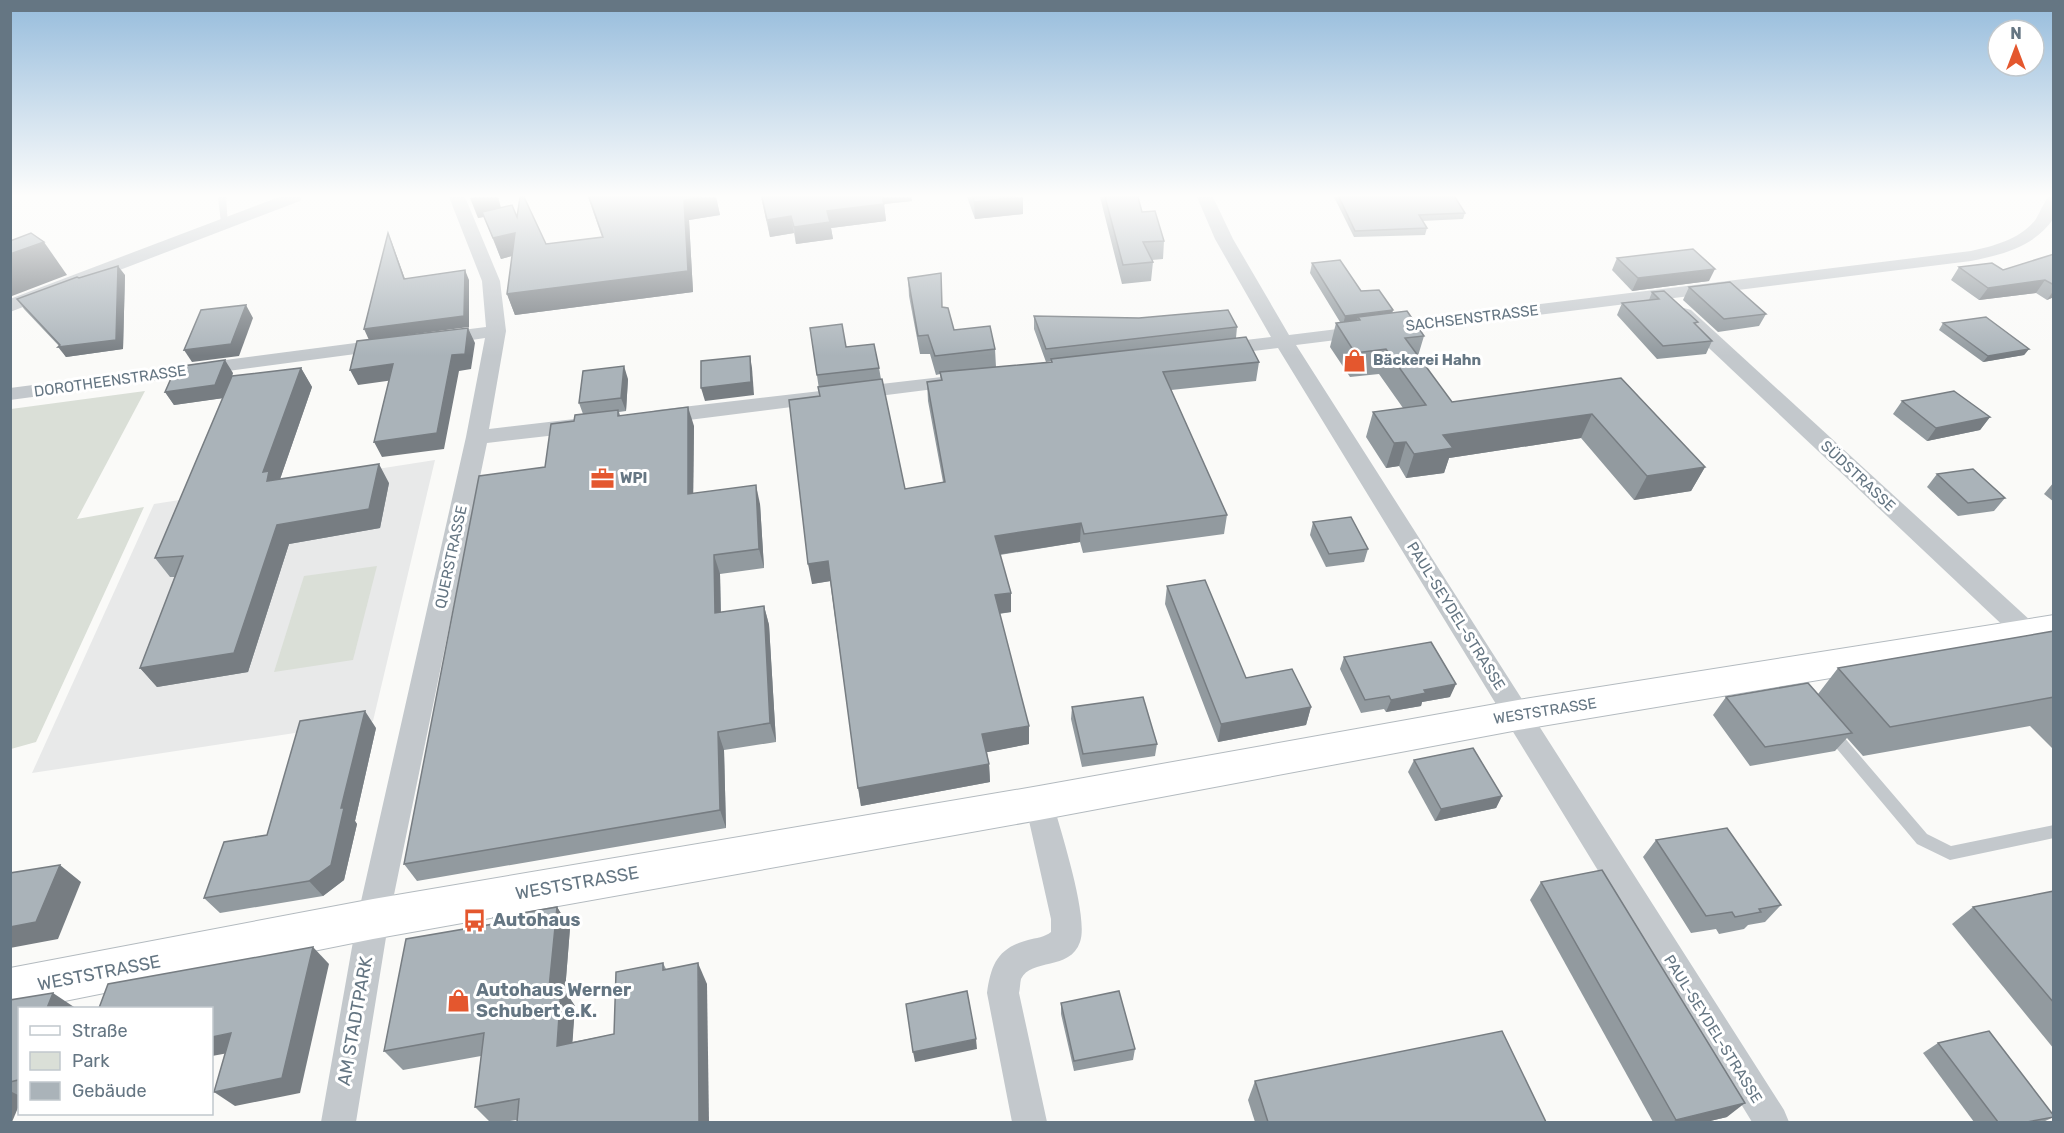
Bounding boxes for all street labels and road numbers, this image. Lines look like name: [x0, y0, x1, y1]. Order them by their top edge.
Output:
street label: SACHSENSTRASSE: [1404, 301, 1540, 335]
street label: DOROTHEENSTRASSE: [33, 361, 187, 401]
street label: SÜDSTRASSE: [1817, 437, 1899, 515]
street label: QUERSTRASSE: [431, 504, 471, 610]
street label: PAUL-SEYDEL-STRASSE: [1403, 539, 1509, 693]
street label: WESTSTRASSE: [1492, 694, 1598, 728]
street label: WESTSTRASSE: [513, 861, 641, 905]
street label: WESTSTRASSE: [35, 950, 163, 996]
street label: PAUL-SEYDEL-STRASSE: [1660, 952, 1766, 1106]
street label: AM STADTPARK: [333, 954, 377, 1087]

